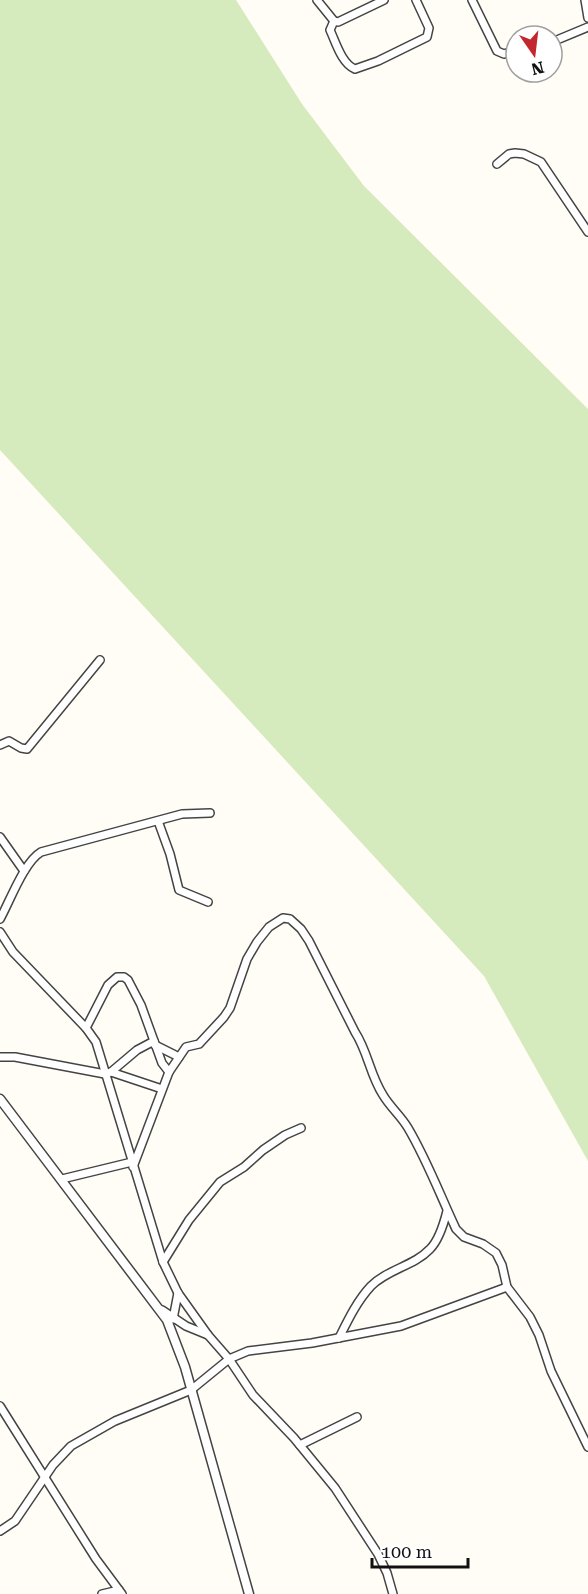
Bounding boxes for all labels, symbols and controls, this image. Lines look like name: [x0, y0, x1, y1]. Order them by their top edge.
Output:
north arrow: [504, 24, 564, 84]
text: N: [529, 57, 546, 79]
scale bar: [372, 1531, 468, 1569]
text: 100 m: [381, 1541, 432, 1562]

